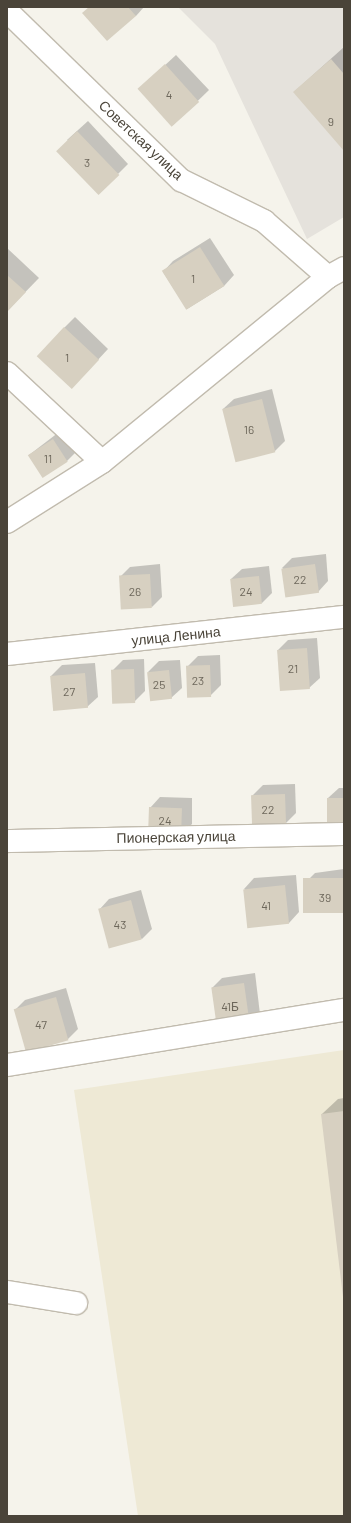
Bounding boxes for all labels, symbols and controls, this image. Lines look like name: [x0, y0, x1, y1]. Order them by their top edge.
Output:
house number: 4: [166, 88, 172, 102]
street label: Советская улица: [95, 97, 187, 183]
house number: 9: [328, 115, 334, 129]
house number: 3: [84, 156, 90, 170]
house number: 1: [191, 272, 195, 286]
house number: 1: [65, 351, 69, 365]
house number: 16: [244, 423, 254, 437]
house number: 11: [44, 452, 52, 466]
house number: 22: [294, 573, 306, 587]
house number: 26: [129, 585, 141, 599]
house number: 24: [239, 585, 253, 599]
street label: улица Ленина: [131, 623, 221, 649]
house number: 21: [288, 662, 298, 676]
house number: 23: [192, 674, 204, 688]
house number: 25: [153, 678, 165, 692]
house number: 27: [63, 685, 75, 699]
house number: 22: [262, 803, 274, 817]
house number: 24: [158, 814, 172, 828]
street label: Пионерская улица: [116, 828, 236, 846]
house number: 39: [319, 891, 331, 905]
house number: 41: [261, 899, 271, 913]
house number: 43: [114, 918, 126, 932]
house number: 41Б: [221, 1000, 239, 1014]
house number: 47: [35, 1018, 47, 1032]

